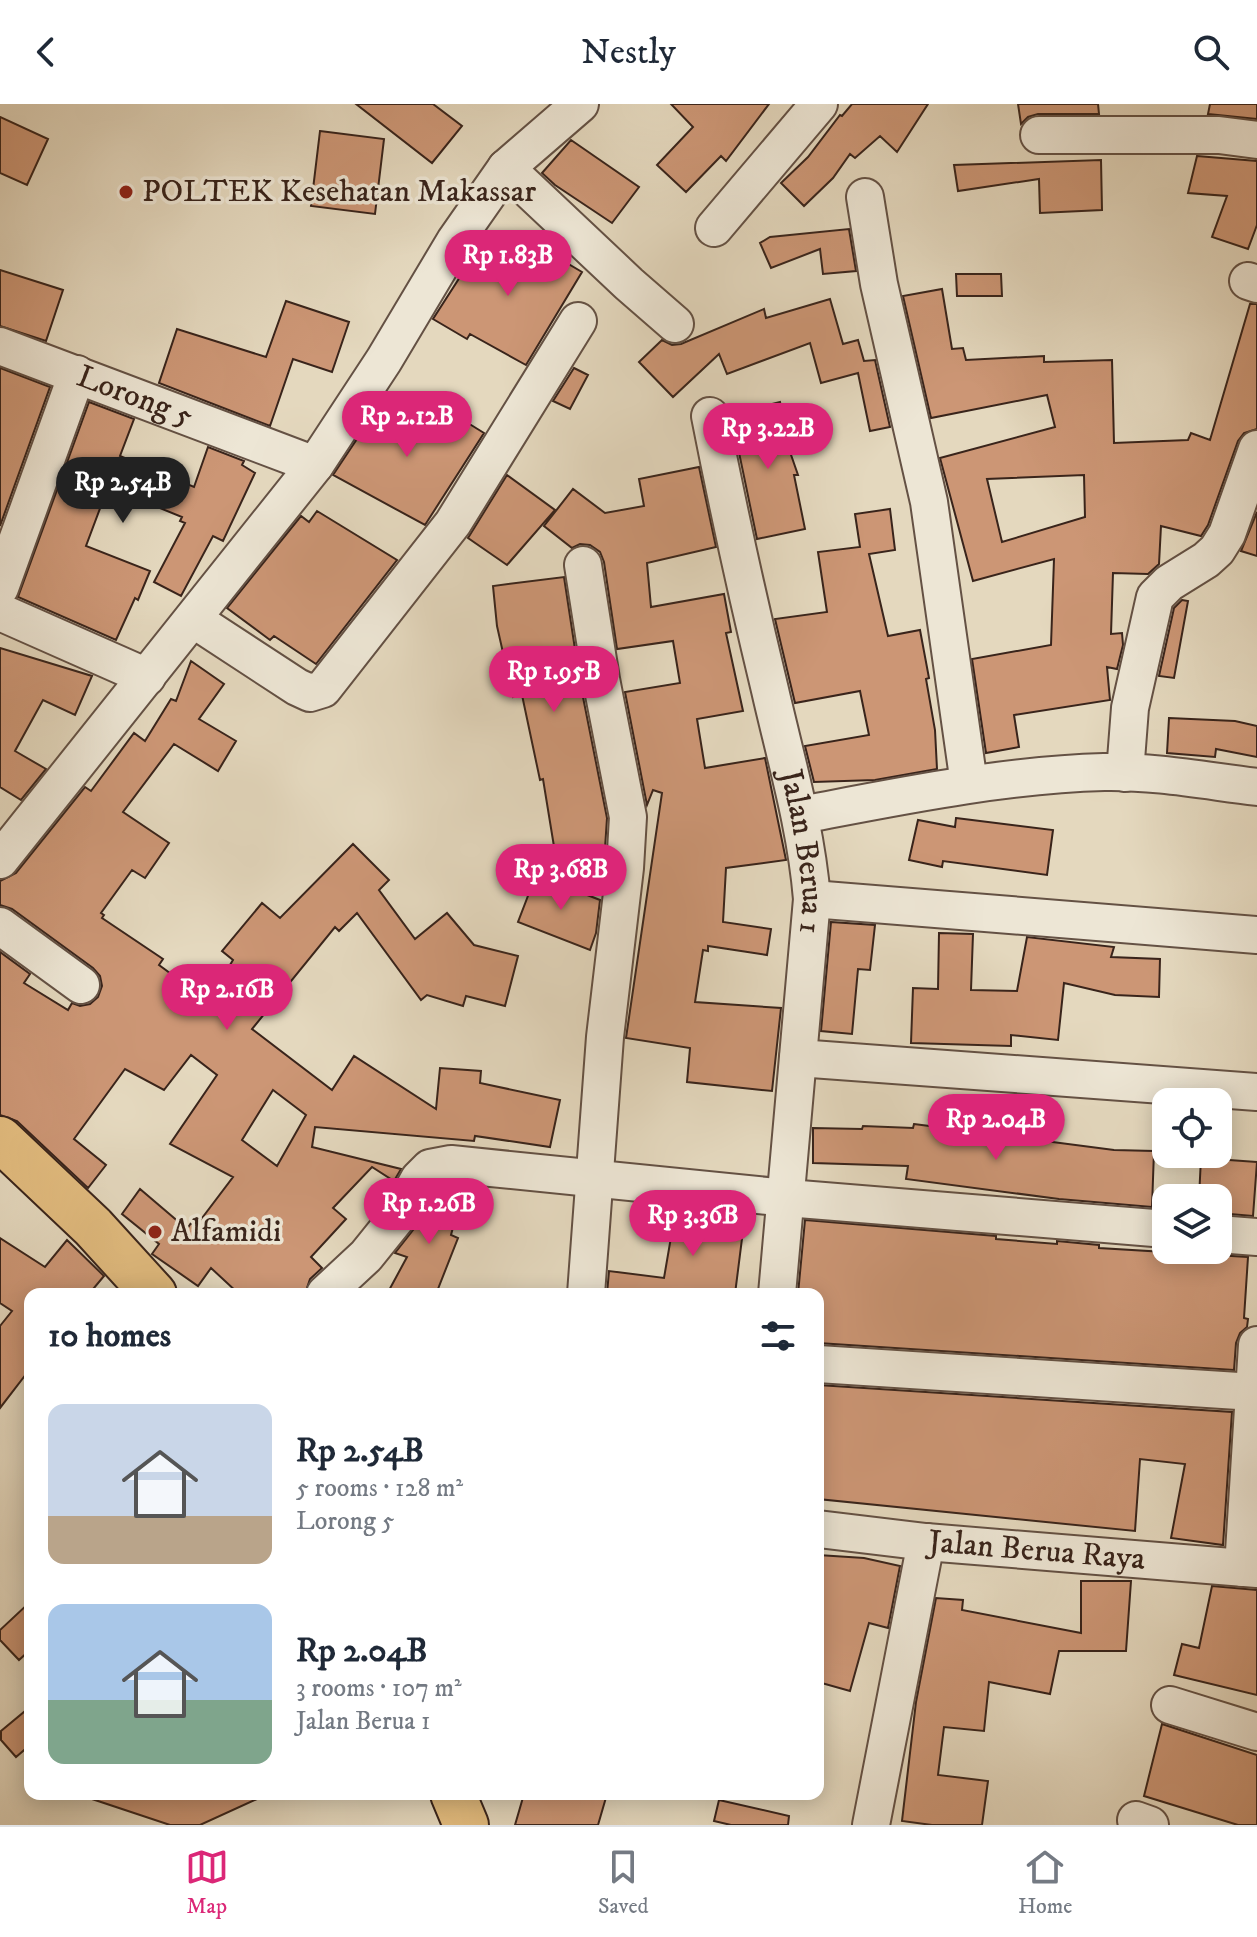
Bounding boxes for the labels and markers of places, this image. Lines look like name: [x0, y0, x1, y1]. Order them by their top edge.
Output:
place label: POLTEK Kesehatan Makassar: [142, 172, 536, 212]
marker: POLTEK Kesehatan Makassar: [117, 183, 135, 201]
pin: Rp 1.83B: [425, 230, 591, 298]
pin: Rp 2.12B: [324, 391, 490, 459]
pin: Rp 3.22B: [685, 403, 851, 471]
pin: Rp 2.54B: [40, 457, 206, 525]
pin: Rp 1.95B: [471, 646, 637, 714]
pin: Rp 3.68B: [478, 844, 644, 912]
pin: Rp 2.16B: [144, 964, 310, 1032]
pin: Rp 2.04B: [913, 1094, 1079, 1162]
pin: Rp 1.26B: [346, 1178, 512, 1246]
pin: Rp 3.36B: [610, 1190, 776, 1258]
place label: Alfamidi: [171, 1212, 281, 1252]
marker: Alfamidi: [146, 1223, 164, 1241]

